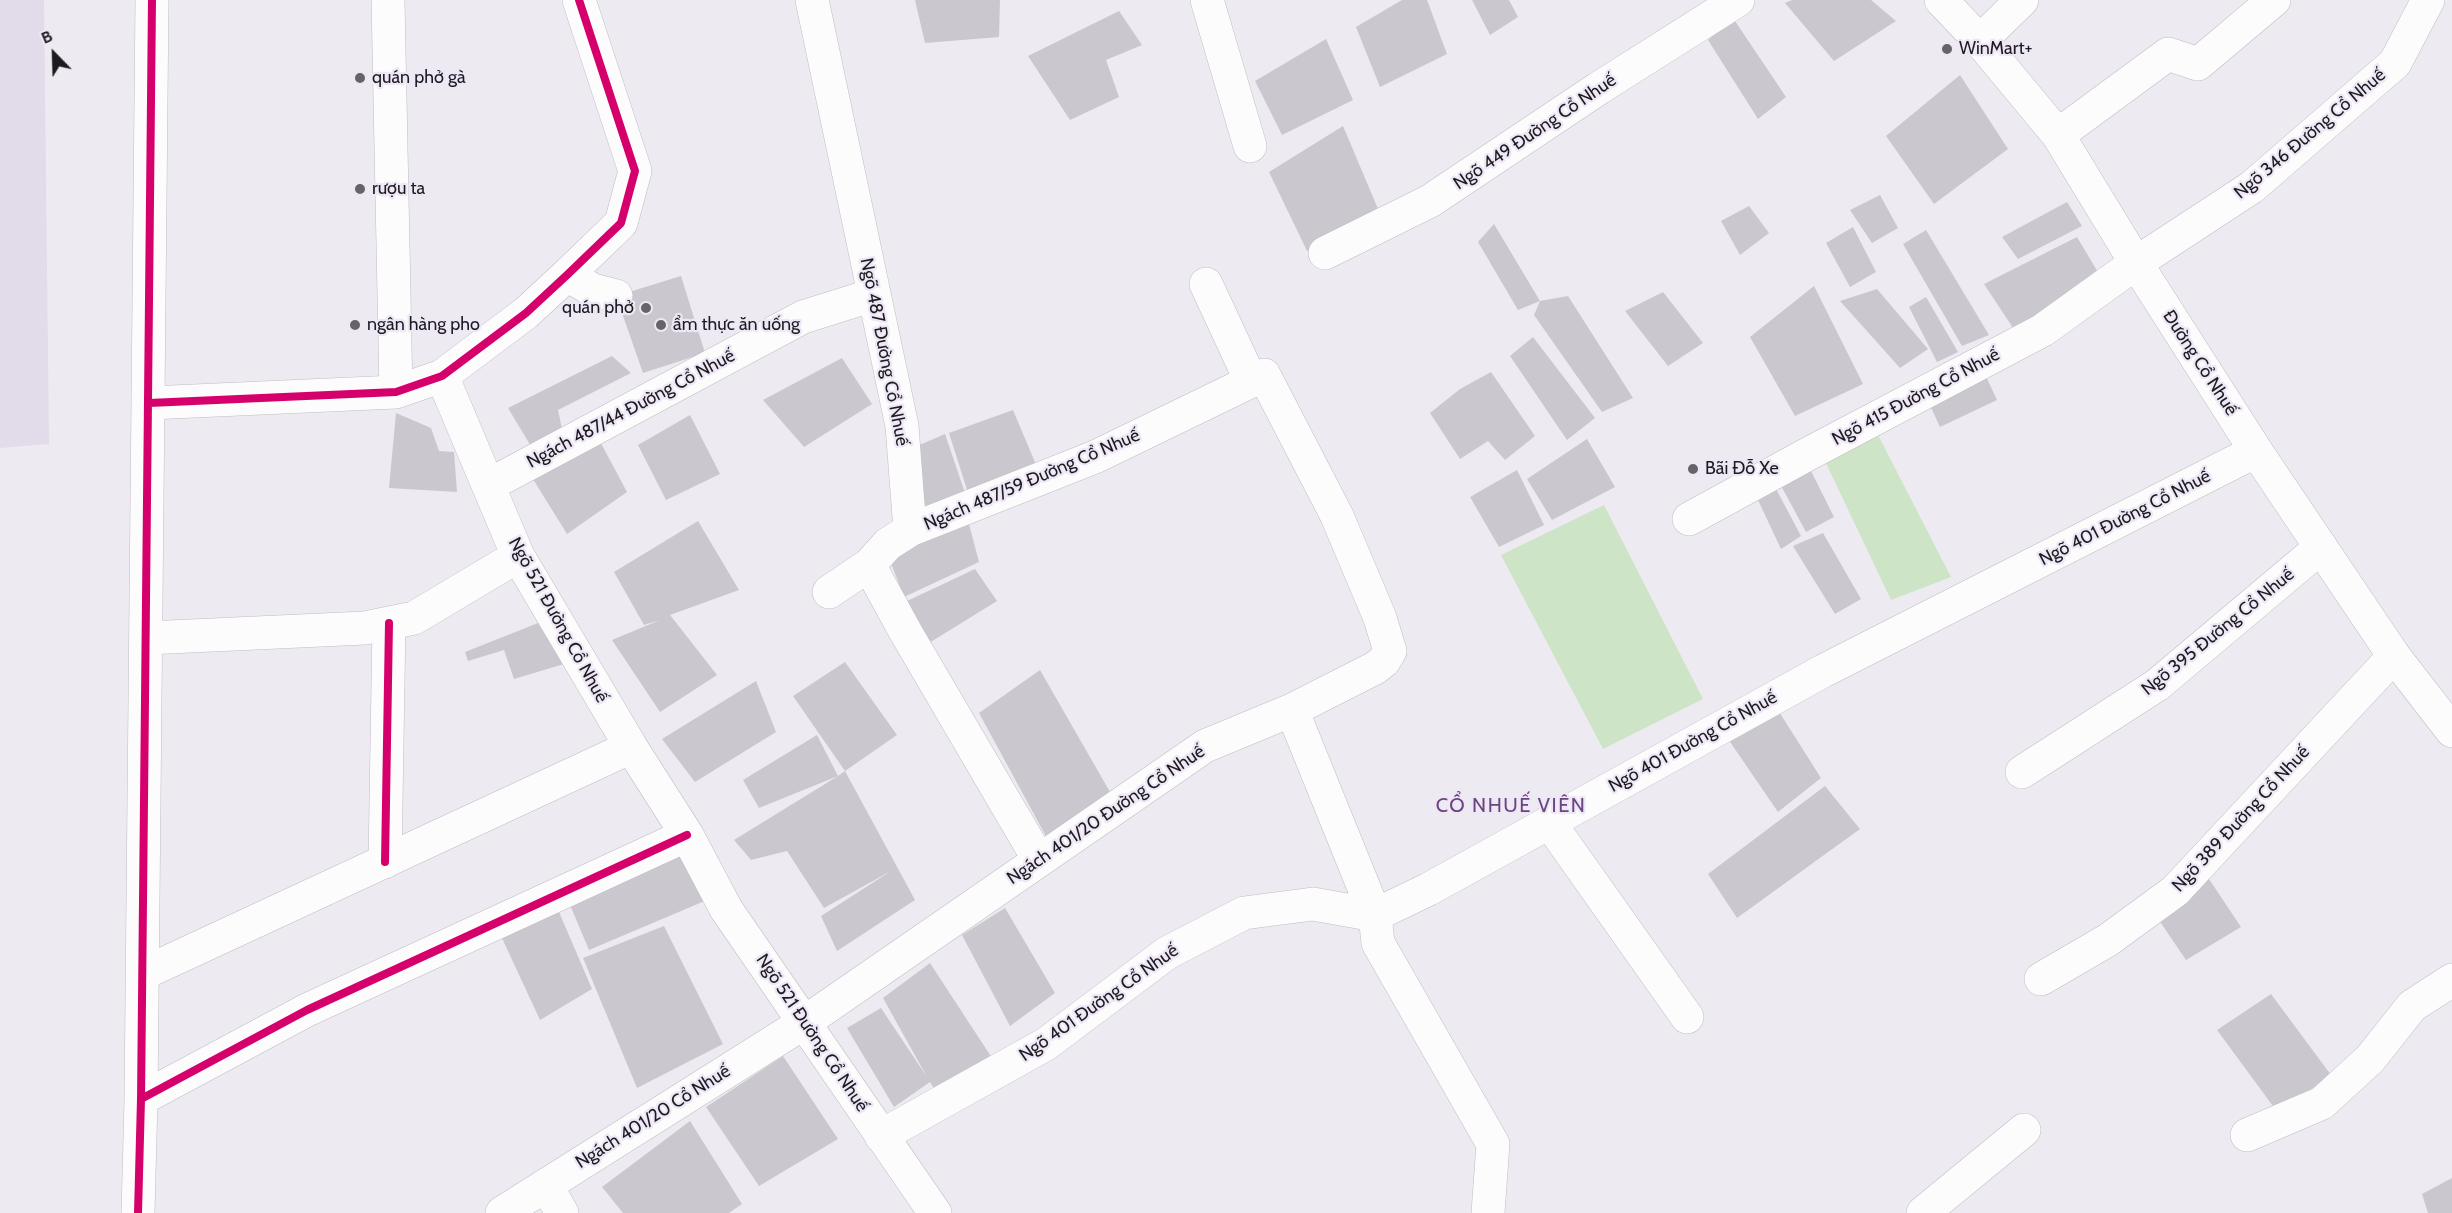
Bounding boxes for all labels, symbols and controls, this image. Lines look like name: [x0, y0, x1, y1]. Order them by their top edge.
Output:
north arrow: [24, 24, 84, 84]
text: B: [38, 26, 55, 48]
place label: WinMart+: [1959, 38, 2032, 60]
marker: WinMart+: [1940, 42, 1954, 56]
street label: Ngõ 346 Đường Cổ Nhuế: [2230, 64, 2390, 204]
place label: quán phở gà: [372, 67, 466, 89]
street label: Ngõ 449 Đường Cổ Nhuế: [1450, 69, 1620, 195]
marker: quán phở gà: [353, 71, 367, 85]
place label: rượu ta: [372, 178, 425, 200]
marker: rượu ta: [353, 182, 367, 196]
street label: Ngõ 487 Đường Cổ Nhuế: [855, 256, 913, 448]
place label: quán phở: [562, 297, 634, 319]
marker: quán phở: [639, 301, 653, 315]
street label: Đường Cổ Nhuế: [2158, 306, 2242, 420]
place label: ngân hàng pho: [367, 314, 480, 336]
place label: ẩm thực ăn uống: [673, 314, 800, 336]
marker: ngân hàng pho: [348, 318, 362, 332]
marker: ẩm thực ăn uống: [654, 318, 668, 332]
street label: Ngõ 415 Đường Cổ Nhuế: [1829, 344, 2003, 450]
street label: Ngách 487/44 Đường Cổ Nhuế: [523, 345, 739, 473]
street label: Ngách 487/59 Đường Cổ Nhuế: [921, 425, 1143, 535]
place label: Bãi Đỗ Xe: [1705, 458, 1779, 480]
marker: Bãi Đỗ Xe: [1686, 462, 1700, 476]
street label: Ngõ 401 Đường Cổ Nhuế: [2036, 465, 2214, 571]
street label: Ngõ 521 Đường Cổ Nhuế: [504, 534, 612, 706]
street label: Ngõ 395 Đường Cổ Nhuế: [2137, 564, 2299, 700]
street label: Ngõ 401 Đường Cổ Nhuế: [1605, 687, 1781, 797]
street label: Ngách 401/20 Đường Cổ Nhuế: [1003, 741, 1209, 889]
street label: Ngõ 389 Đường Cổ Nhuế: [2168, 742, 2314, 896]
district label: CỔ NHUẾ VIÊN: [1436, 794, 1586, 818]
street label: Ngõ 401 Đường Cổ Nhuế: [1015, 940, 1183, 1066]
street label: Ngõ 521 Đường Cổ Nhuế: [751, 950, 873, 1116]
street label: Ngách 401/20 Cổ Nhuế: [572, 1061, 734, 1173]

